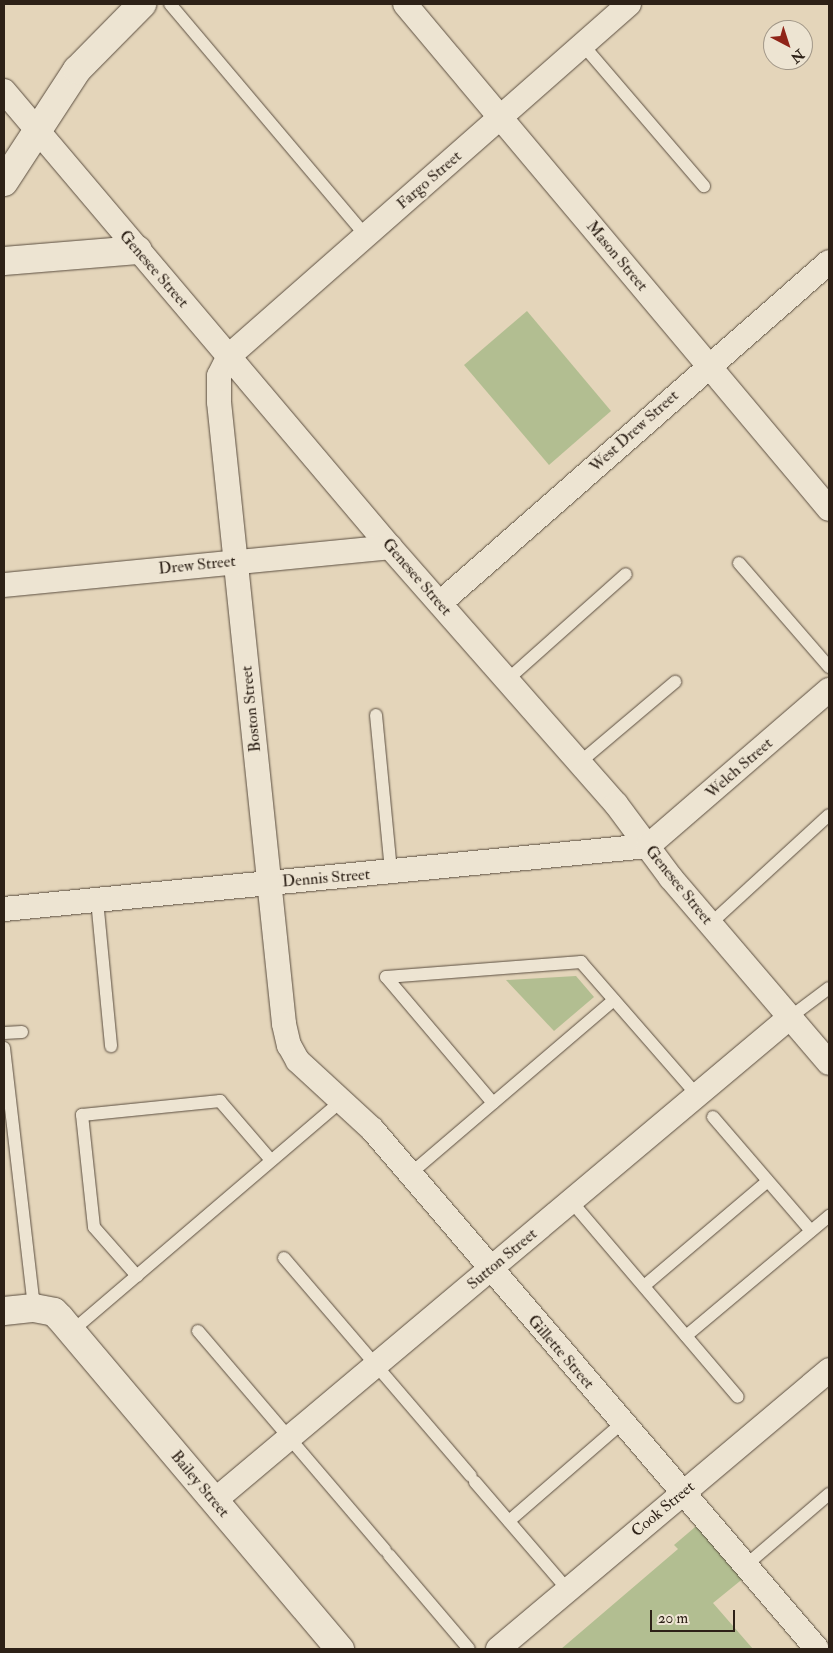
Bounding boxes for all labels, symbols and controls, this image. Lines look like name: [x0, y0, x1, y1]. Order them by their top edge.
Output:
north arrow: [763, 20, 813, 70]
text: N: [787, 46, 808, 67]
street label: Fargo Street: [393, 147, 465, 213]
street label: Mason Street: [582, 217, 652, 295]
street label: Genesee Street: [115, 227, 193, 311]
street label: West Drew Street: [586, 386, 682, 476]
street label: Genesee Street: [378, 535, 456, 619]
street label: Drew Street: [157, 551, 237, 579]
street label: Boston Street: [237, 665, 265, 753]
street label: Welch Street: [702, 734, 776, 802]
street label: Genesee Street: [641, 842, 717, 928]
street label: Dennis Street: [281, 865, 371, 891]
street label: Sutton Street: [463, 1224, 541, 1294]
street label: Gillette Street: [524, 1311, 598, 1393]
street label: Bailey Street: [167, 1447, 233, 1521]
street label: Cook Street: [627, 1477, 699, 1541]
scale bar: [653, 1600, 738, 1632]
text: 20 m: [658, 1609, 688, 1628]

